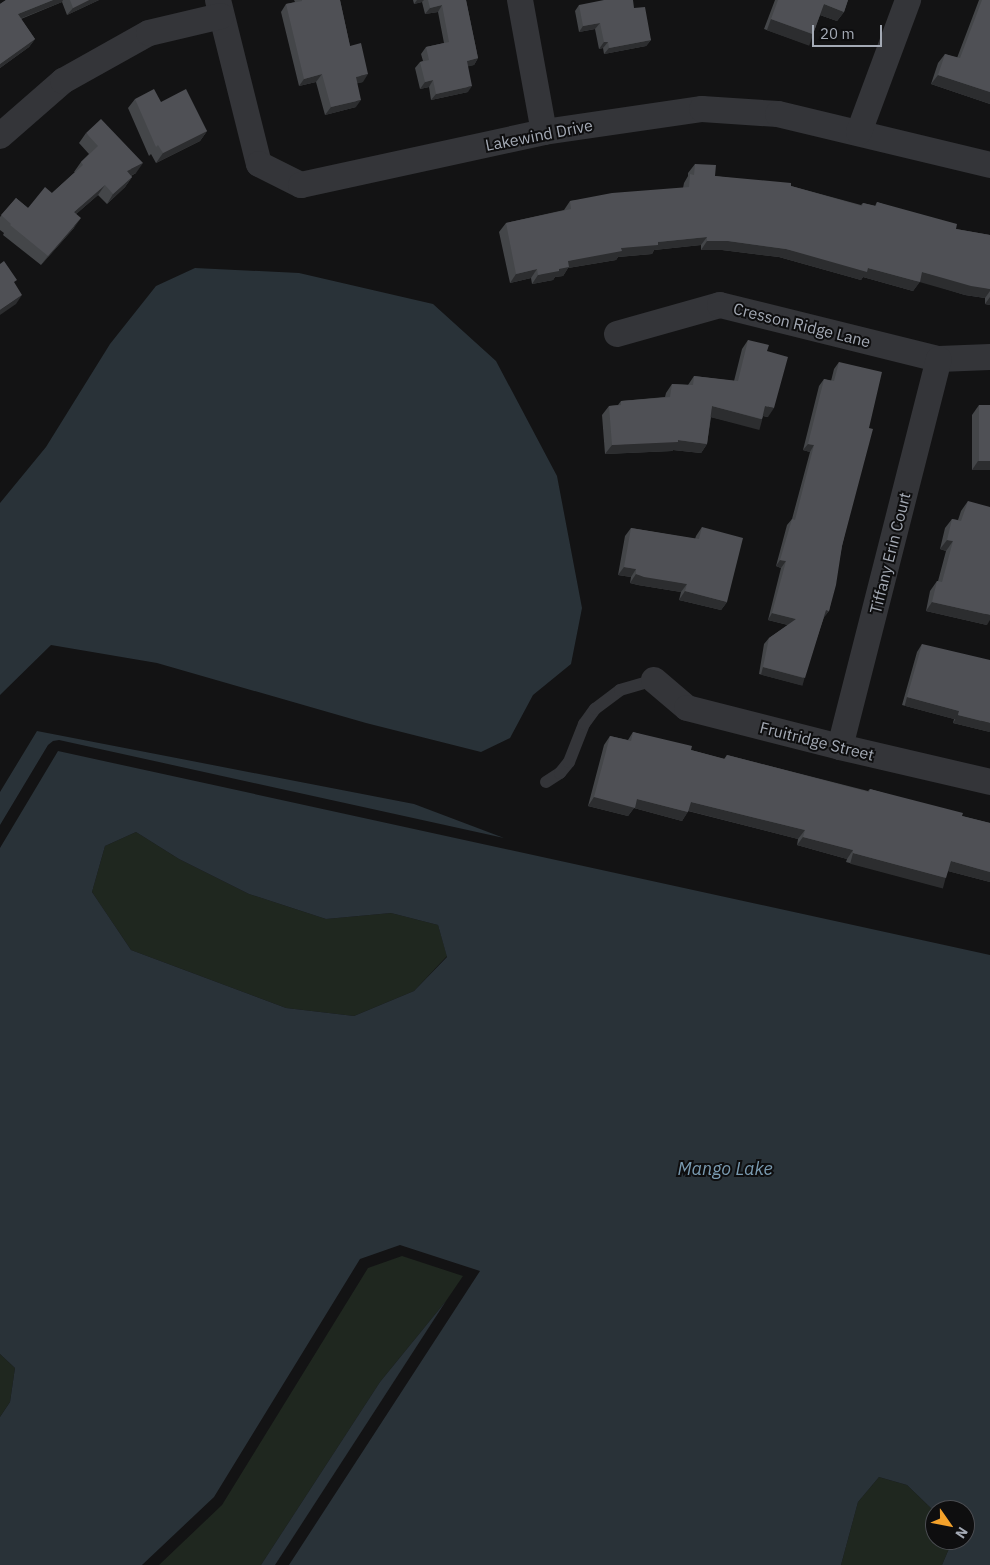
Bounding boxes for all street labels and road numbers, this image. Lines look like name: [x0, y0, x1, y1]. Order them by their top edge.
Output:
street label: Lakewind Drive: [484, 115, 594, 155]
street label: Cresson Ridge Lane: [731, 299, 873, 351]
street label: Tiffany Erin Court: [866, 490, 914, 616]
street label: Fruitridge Street: [758, 718, 876, 764]

